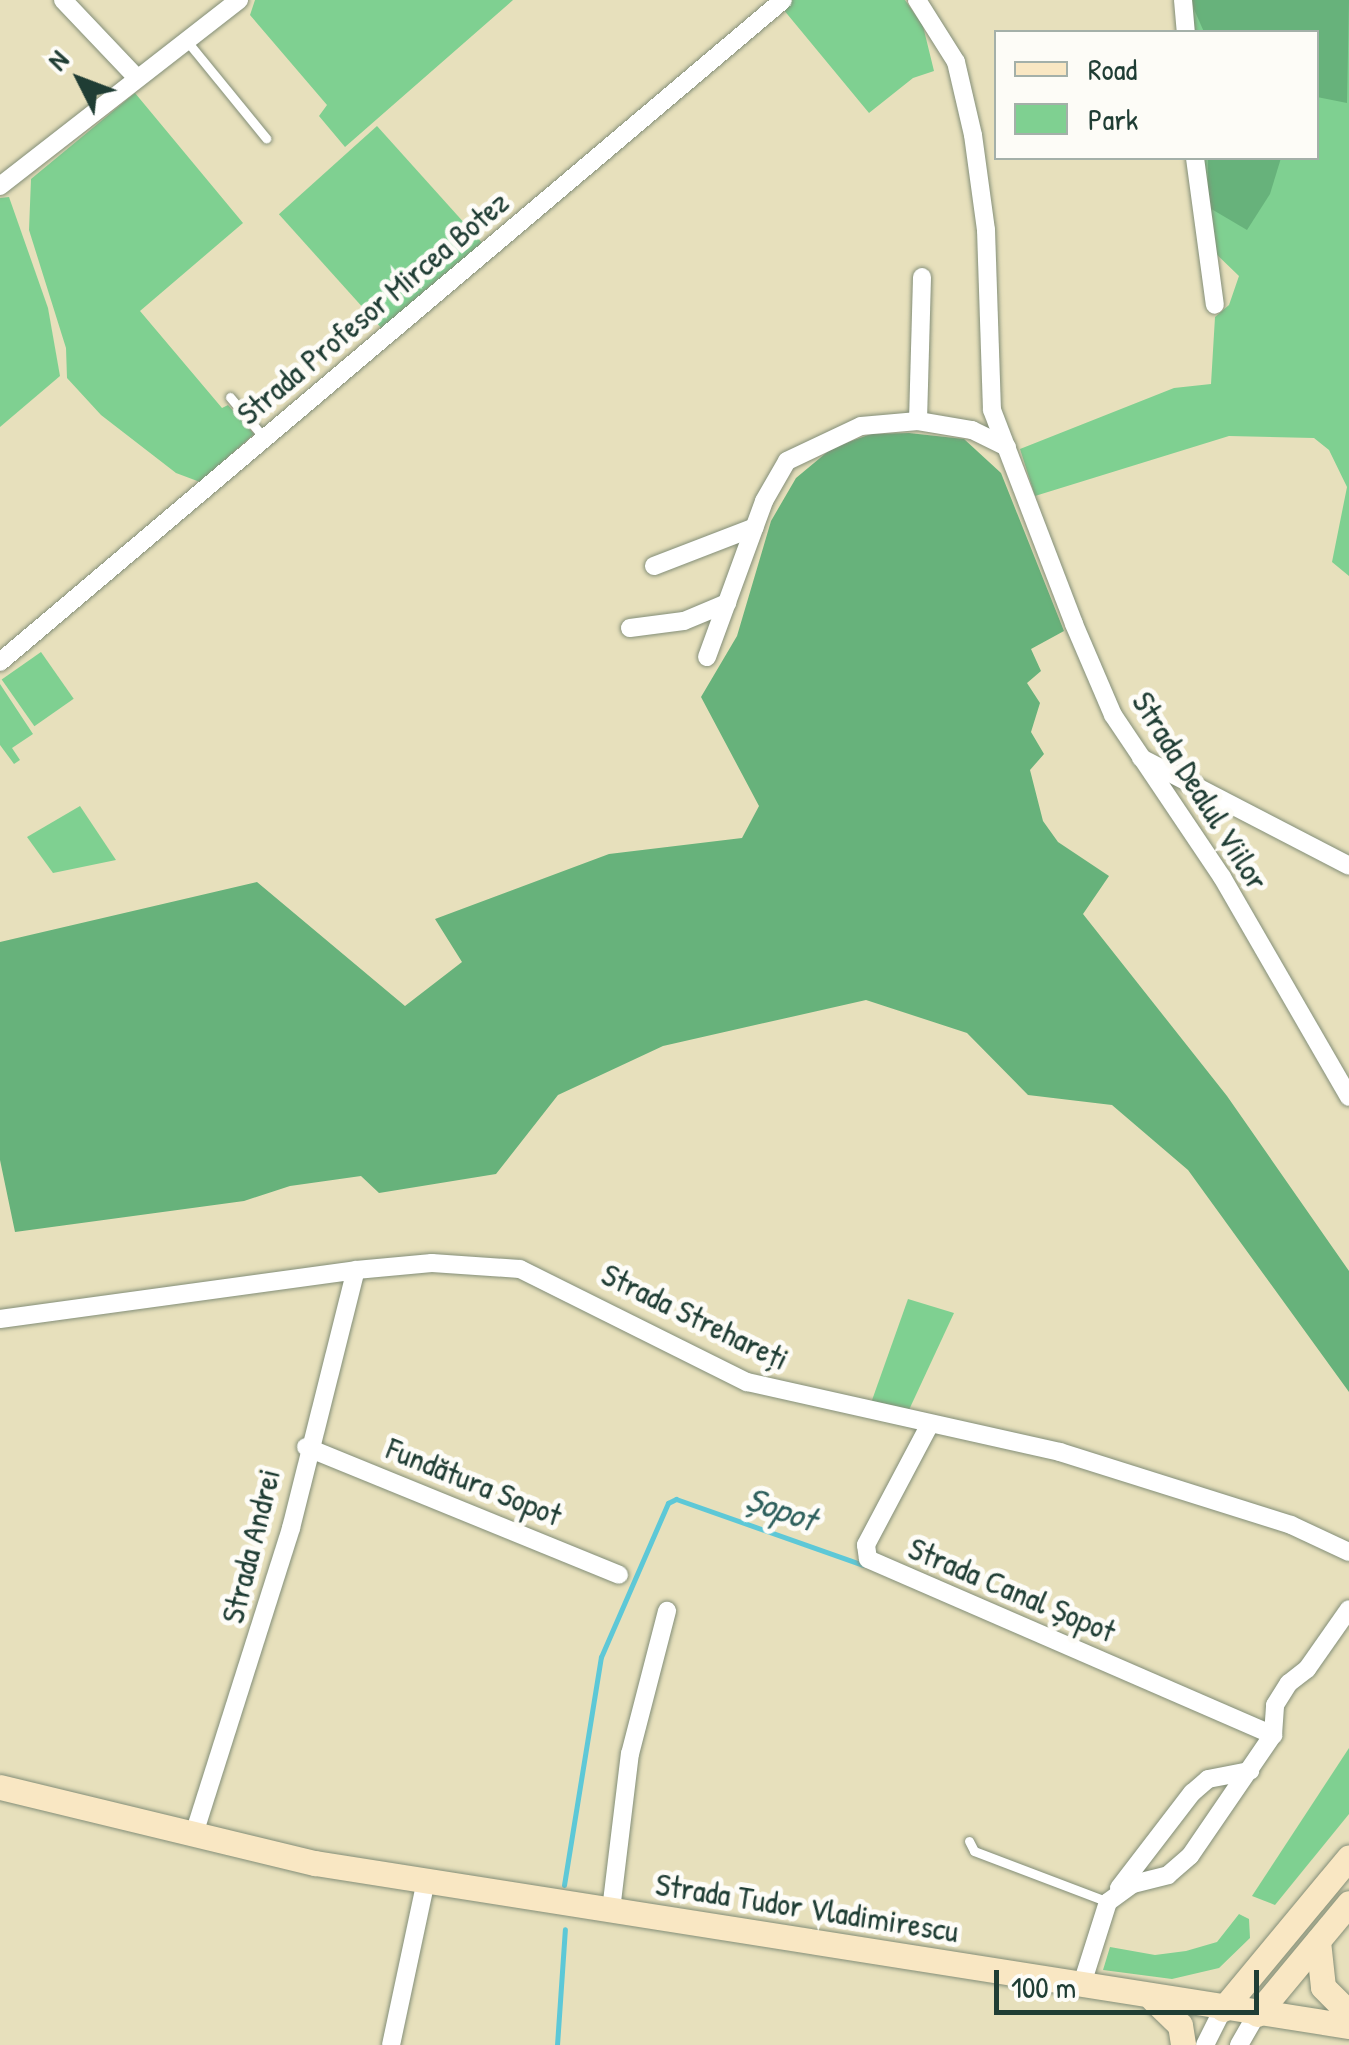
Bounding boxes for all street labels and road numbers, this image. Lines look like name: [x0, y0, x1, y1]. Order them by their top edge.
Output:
street label: Strada Profesor Mircea Botez: [229, 183, 517, 433]
street label: Strada Dealul Viilor: [1124, 685, 1276, 897]
street label: Strada Strehareți: [595, 1255, 795, 1379]
street label: Fundătura Sopot: [381, 1429, 567, 1535]
street label: Strada Andrei: [213, 1465, 289, 1627]
street label: Strada Canal Șopot: [903, 1529, 1121, 1651]
street label: Strada Tudor Vladimirescu: [653, 1865, 961, 1951]

